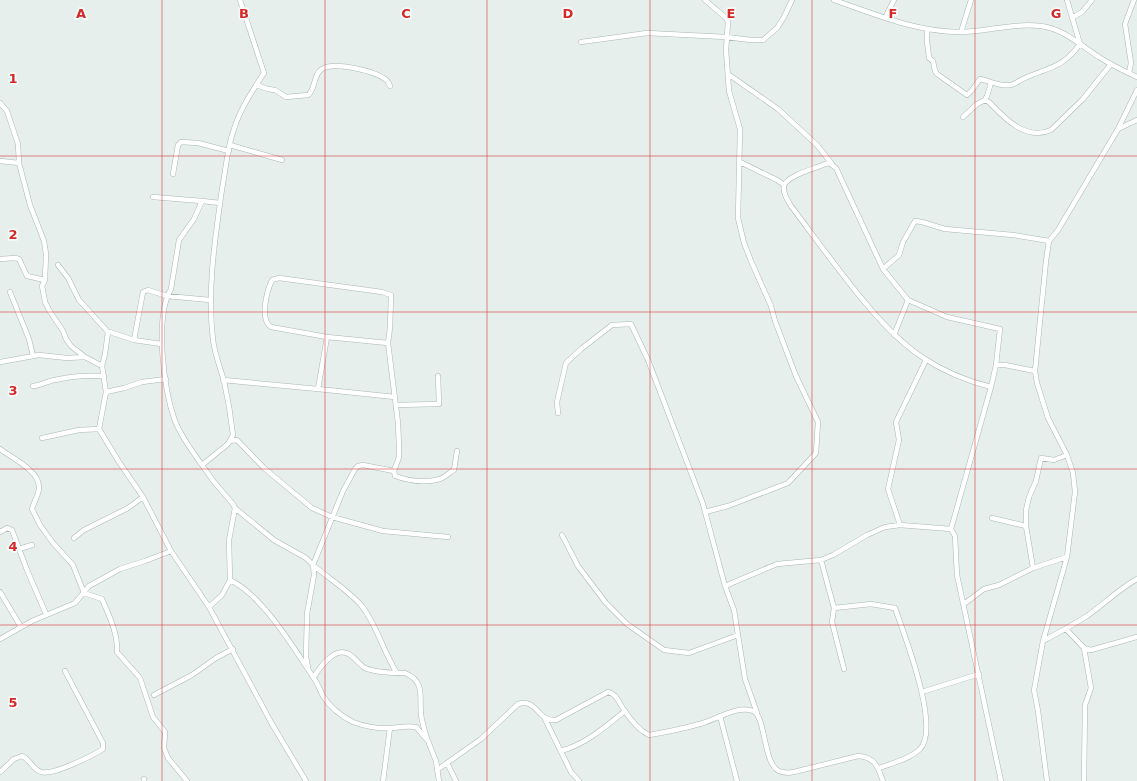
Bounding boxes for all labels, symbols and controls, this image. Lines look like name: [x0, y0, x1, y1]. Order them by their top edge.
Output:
text: A: [76, 6, 86, 21]
text: B: [239, 6, 249, 21]
text: C: [401, 6, 411, 21]
text: D: [563, 6, 574, 21]
text: E: [727, 6, 735, 21]
text: F: [889, 6, 897, 21]
text: G: [1051, 6, 1061, 21]
text: 1: [8, 71, 18, 86]
text: 2: [8, 227, 18, 242]
text: 3: [8, 383, 18, 398]
text: 4: [8, 539, 18, 554]
text: 5: [8, 695, 18, 710]

